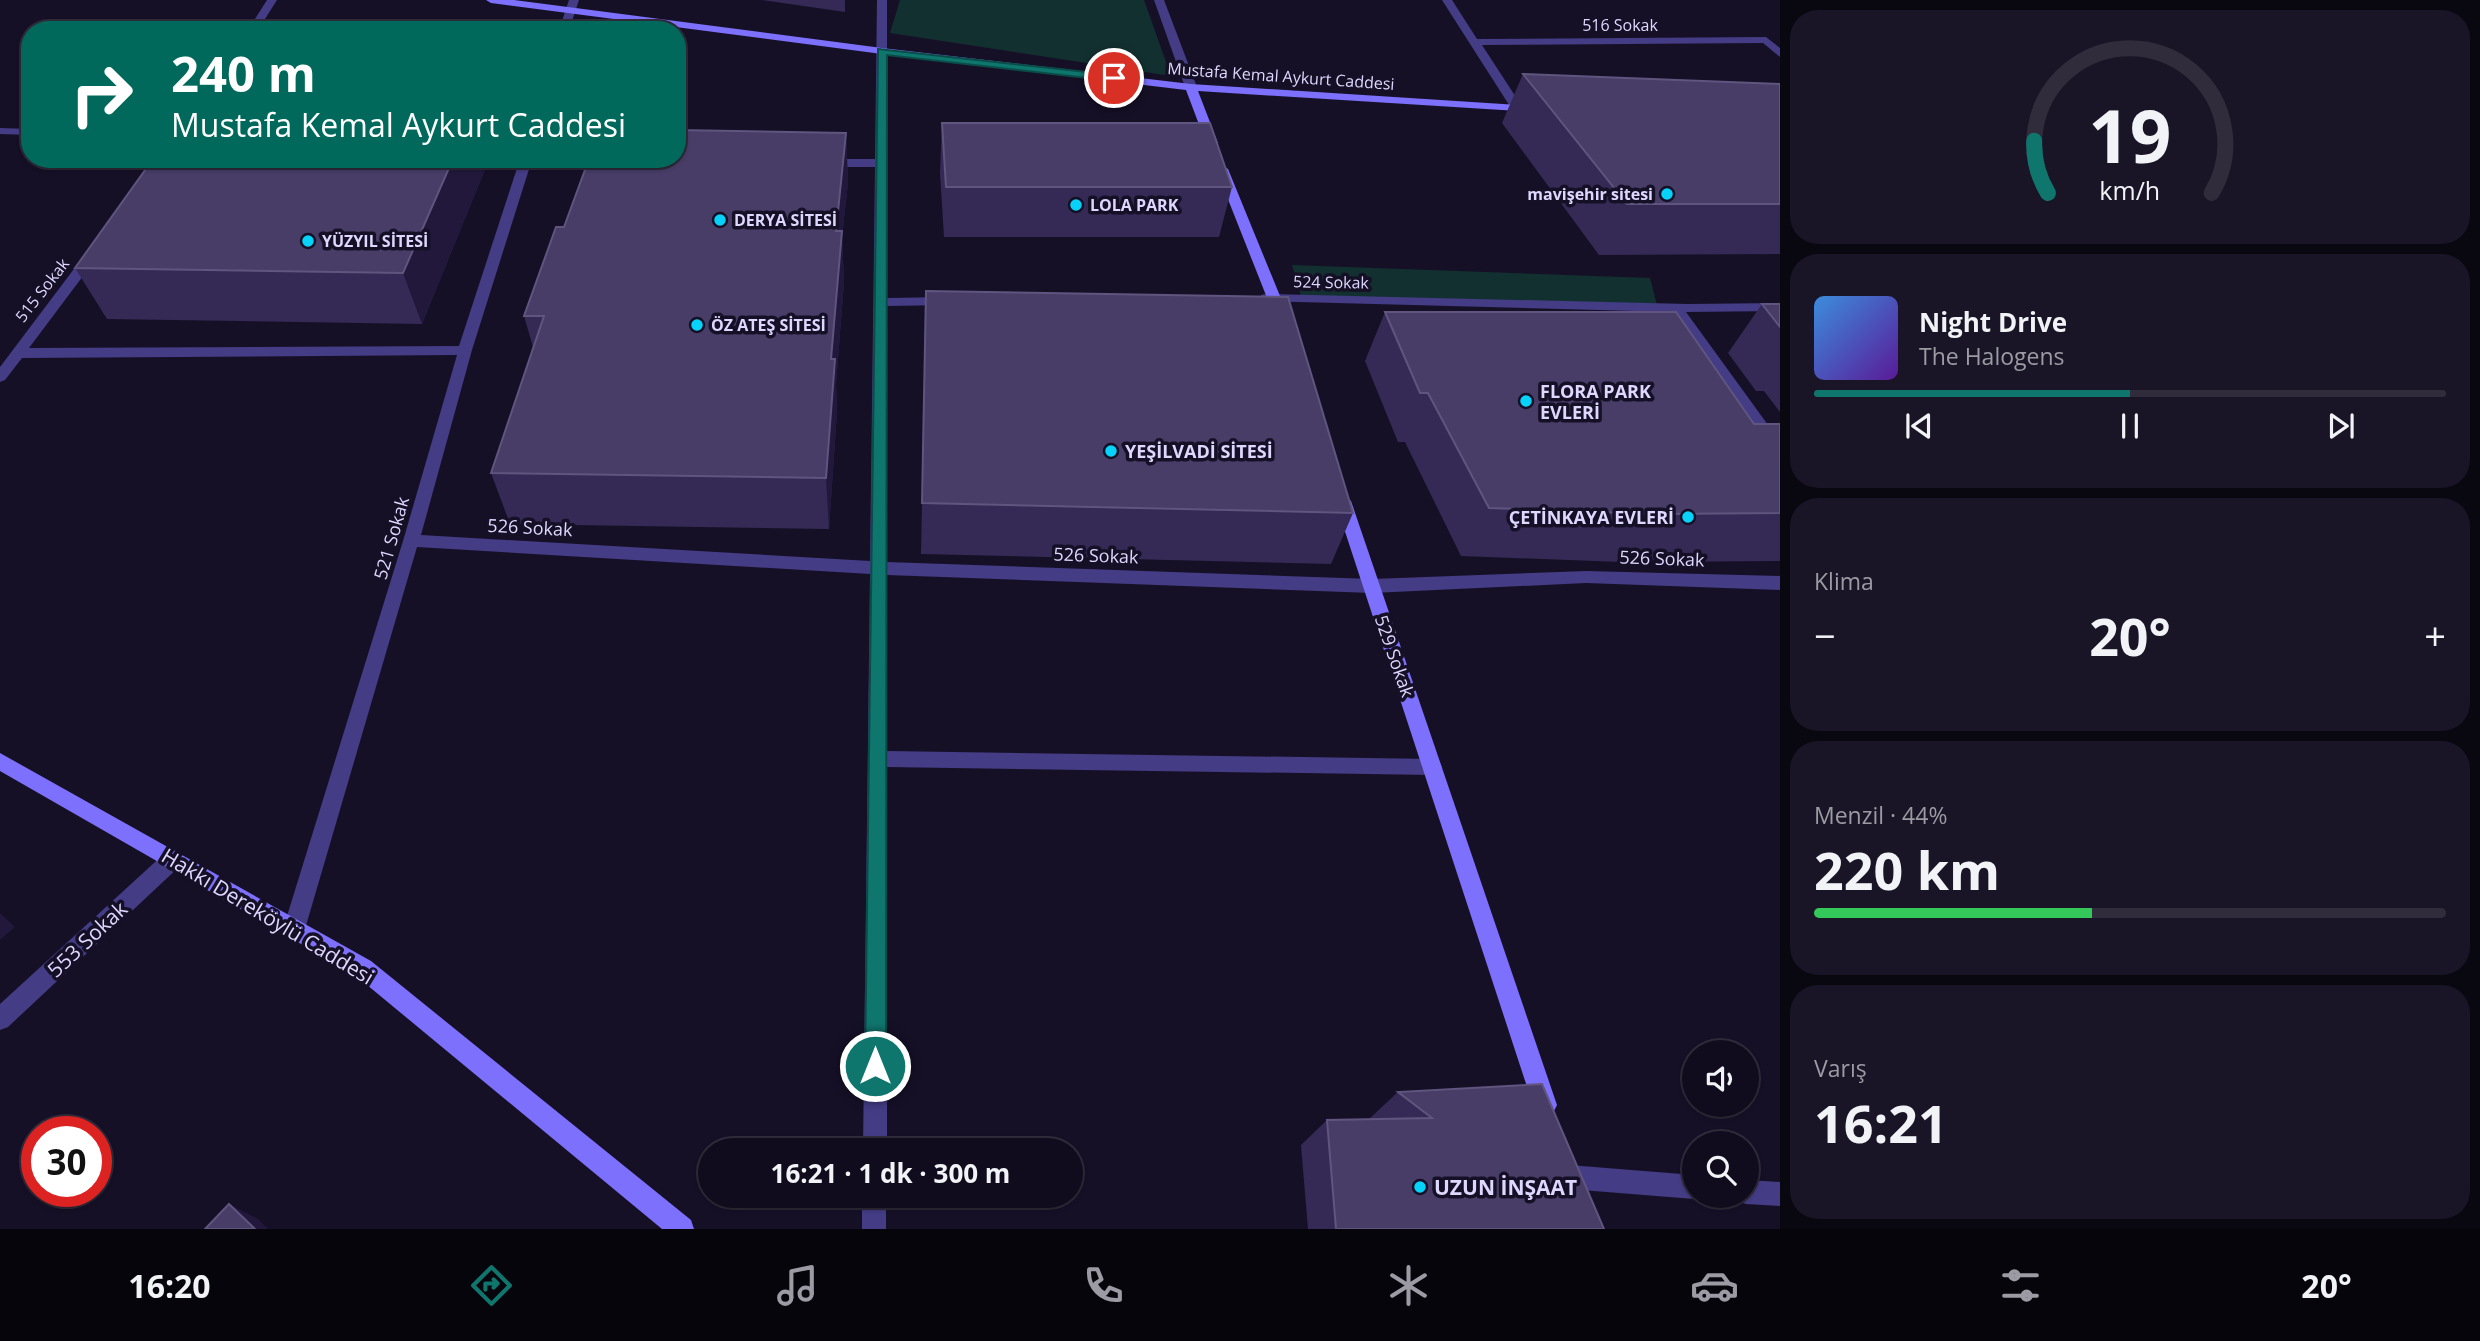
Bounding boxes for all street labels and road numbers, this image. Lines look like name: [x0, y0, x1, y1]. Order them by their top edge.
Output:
street label: 516 Sokak: [1582, 14, 1658, 36]
street label: Mustafa Kemal Aykurt Caddesi: [1167, 57, 1395, 95]
street label: 515 Sokak: [10, 253, 74, 327]
street label: 524 Sokak: [1293, 270, 1370, 294]
street label: 521 Sokak: [368, 493, 414, 582]
street label: 526 Sokak: [487, 513, 574, 541]
street label: 526 Sokak: [1053, 542, 1140, 568]
street label: 526 Sokak: [1619, 545, 1706, 571]
street label: 529 Sokak: [1370, 612, 1420, 701]
street label: Hakkı Dereköylü Caddesi: [157, 841, 379, 991]
street label: 553 Sokak: [41, 895, 133, 983]

